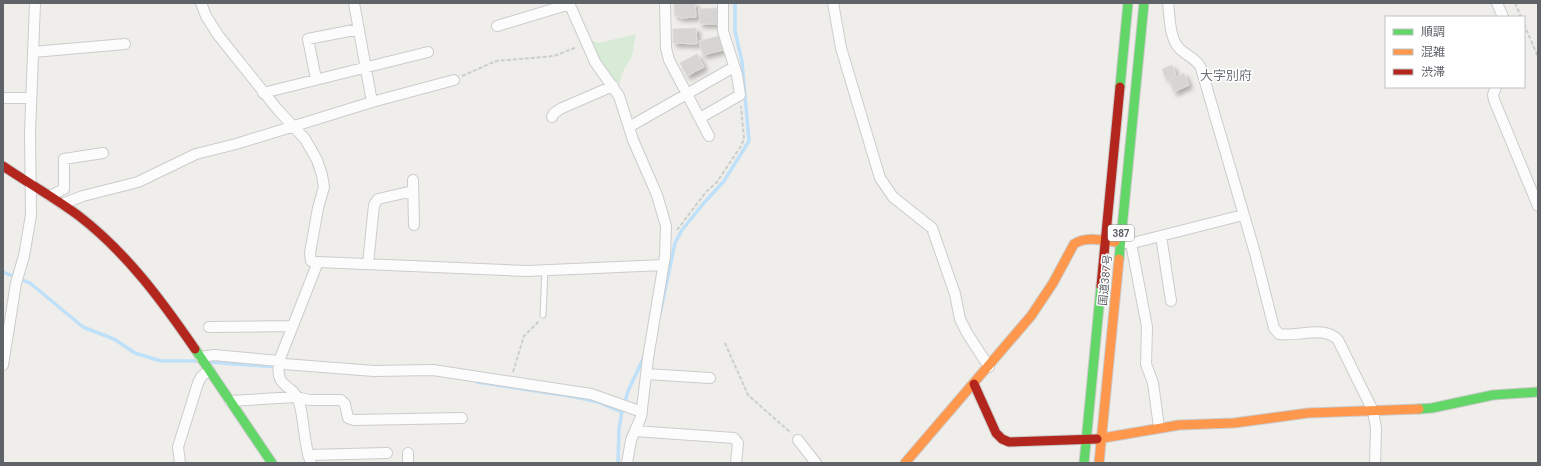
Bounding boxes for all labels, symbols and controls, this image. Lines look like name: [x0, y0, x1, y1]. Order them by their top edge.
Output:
legend: [1385, 16, 1525, 88]
text: 順調: [1421, 25, 1445, 39]
text: 混雑: [1421, 45, 1445, 59]
text: 渋滞: [1421, 65, 1445, 79]
district label: 大字別府: [1200, 68, 1252, 83]
road number: 387: [1108, 225, 1134, 241]
street label: 国道387号: [1096, 254, 1115, 306]

